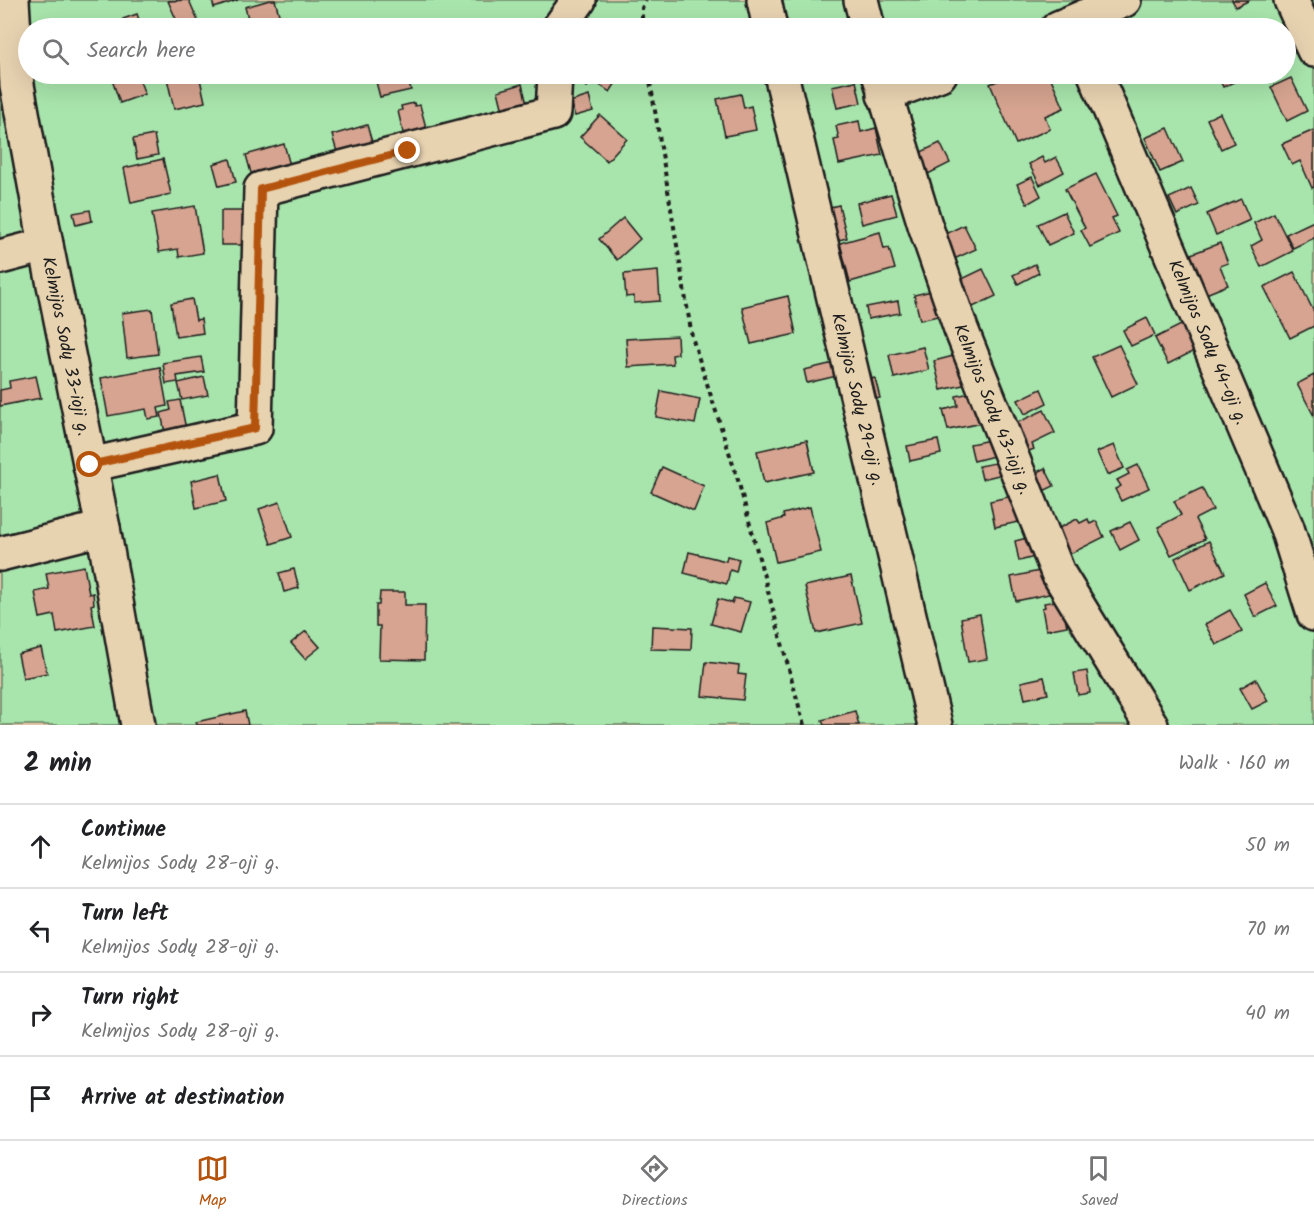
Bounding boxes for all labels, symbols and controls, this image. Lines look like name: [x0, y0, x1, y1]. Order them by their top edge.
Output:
search box: [18, 18, 1296, 84]
text: Search here: [87, 34, 195, 69]
icon: search: [39, 35, 72, 68]
route end: [394, 137, 420, 163]
street label: Kelmijos Sodų 33-ioji g.: [33, 254, 97, 439]
street label: Kelmijos Sodų 44-oji g.: [1159, 255, 1255, 430]
street label: Kelmijos Sodų 29-oji g.: [822, 310, 891, 489]
street label: Kelmijos Sodų 43-ioji g.: [944, 320, 1038, 499]
route start: [76, 451, 102, 477]
text: 2 min: [24, 743, 92, 785]
text: Walk · 160 m: [1179, 748, 1290, 780]
text: Continue: [81, 813, 166, 848]
icon: ahead: [24, 830, 57, 863]
text: 50 m: [1245, 830, 1290, 862]
text: Kelmijos Sodų 28-oji g.: [81, 848, 279, 880]
text: Turn left: [81, 897, 168, 932]
icon: left: [24, 914, 57, 947]
text: 70 m: [1247, 914, 1290, 946]
text: Kelmijos Sodų 28-oji g.: [81, 932, 279, 964]
text: Turn right: [81, 981, 179, 1016]
icon: right: [24, 998, 57, 1031]
text: 40 m: [1245, 998, 1290, 1030]
text: Kelmijos Sodų 28-oji g.: [81, 1016, 279, 1048]
text: Arrive at destination: [81, 1081, 284, 1116]
icon: arrive: [24, 1082, 57, 1115]
tab: Map: [196, 1152, 229, 1213]
tab: Directions: [621, 1152, 688, 1213]
tab: Saved: [1080, 1152, 1118, 1213]

